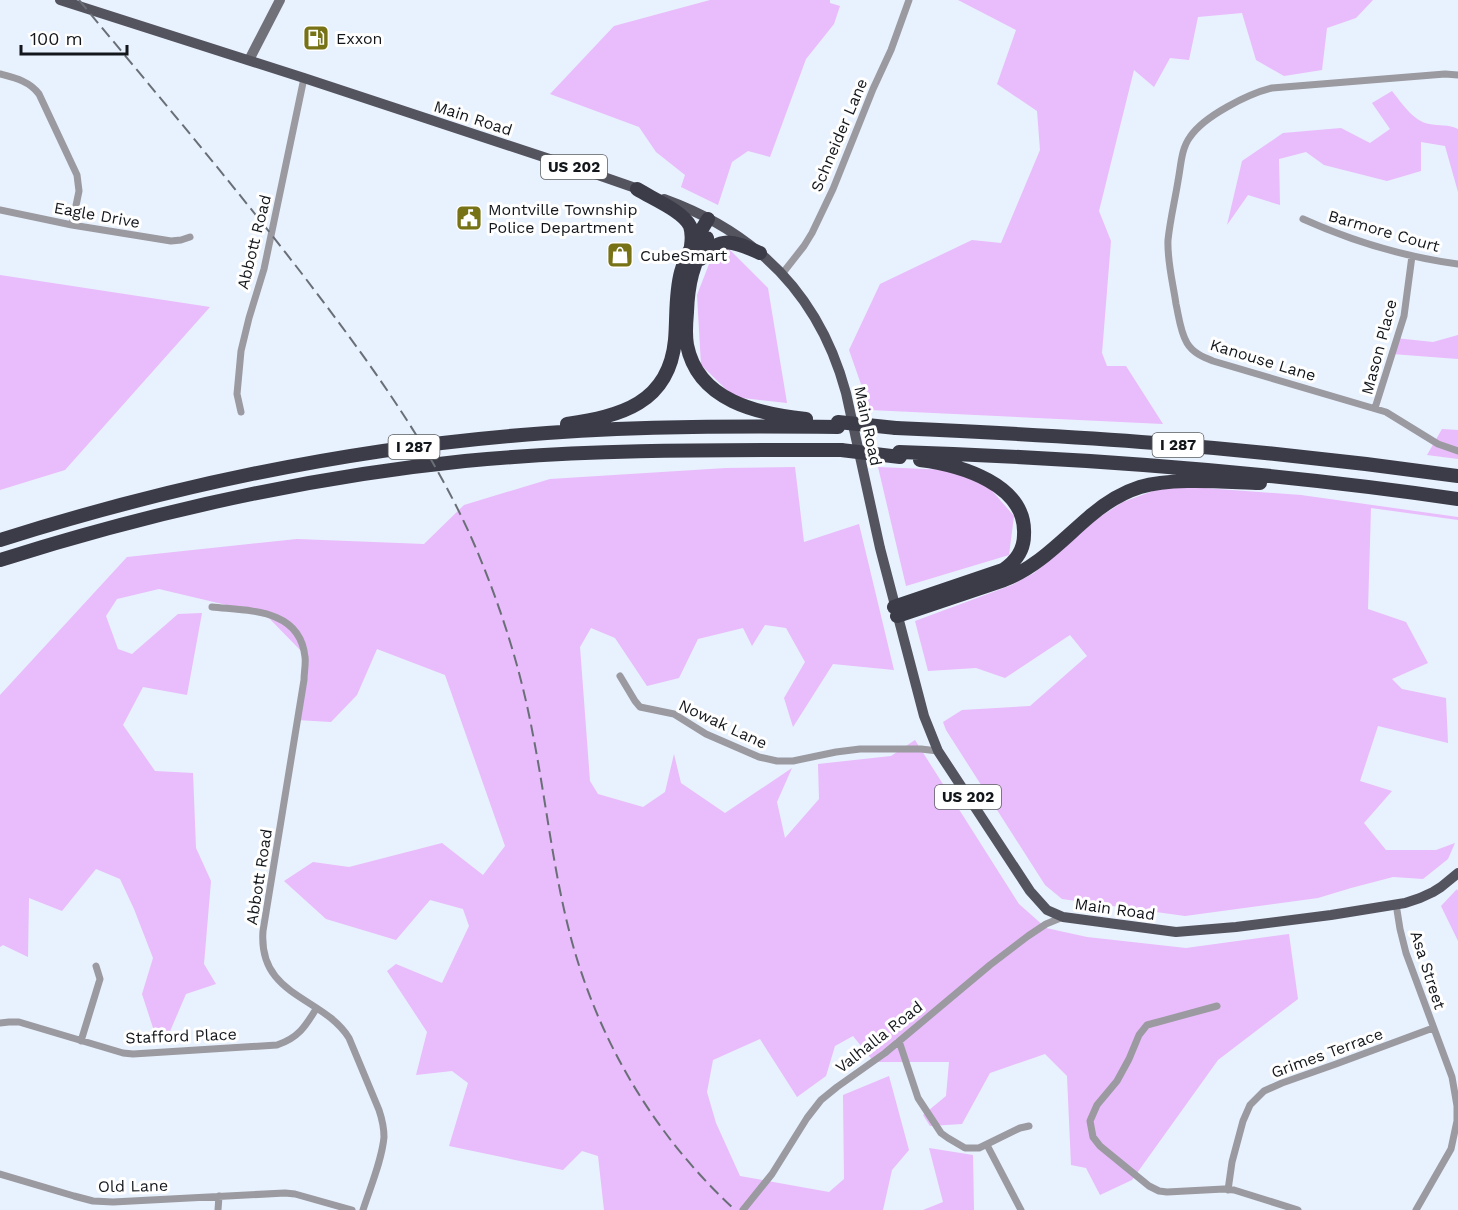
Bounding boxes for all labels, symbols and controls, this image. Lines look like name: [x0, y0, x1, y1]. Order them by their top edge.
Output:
scale bar: [21, 18, 128, 56]
fuel station icon: Exxon: [301, 23, 331, 53]
text: 100 m: [30, 28, 83, 49]
place label: Exxon: [336, 29, 382, 48]
street label: Schneider Lane: [807, 76, 871, 194]
street label: Main Road: [431, 96, 515, 140]
road number: US 202: [541, 155, 607, 179]
street label: Abbott Road: [233, 193, 275, 291]
street label: Eagle Drive: [52, 198, 142, 232]
place label: Montville Township Police Department: [488, 200, 637, 237]
public building icon: Montville Township Police Department: [454, 203, 484, 233]
street label: Barmore Court: [1326, 206, 1442, 256]
shop icon: CubeSmart: [605, 240, 635, 270]
place label: CubeSmart: [640, 246, 728, 265]
street label: Mason Place: [1357, 297, 1401, 397]
street label: Kanouse Lane: [1208, 335, 1318, 385]
street label: Main Road: [850, 384, 886, 468]
road number: I 287: [1152, 433, 1204, 457]
road number: I 287: [388, 435, 440, 459]
street label: Nowak Lane: [676, 695, 770, 753]
road number: US 202: [935, 785, 1001, 809]
street label: Abbott Road: [242, 828, 276, 926]
street label: Main Road: [1073, 894, 1157, 924]
street label: Asa Street: [1406, 928, 1450, 1012]
street label: Valhalla Road: [832, 997, 926, 1077]
street label: Grimes Terrace: [1269, 1024, 1385, 1082]
street label: Stafford Place: [125, 1025, 237, 1047]
street label: Old Lane: [98, 1176, 168, 1196]

